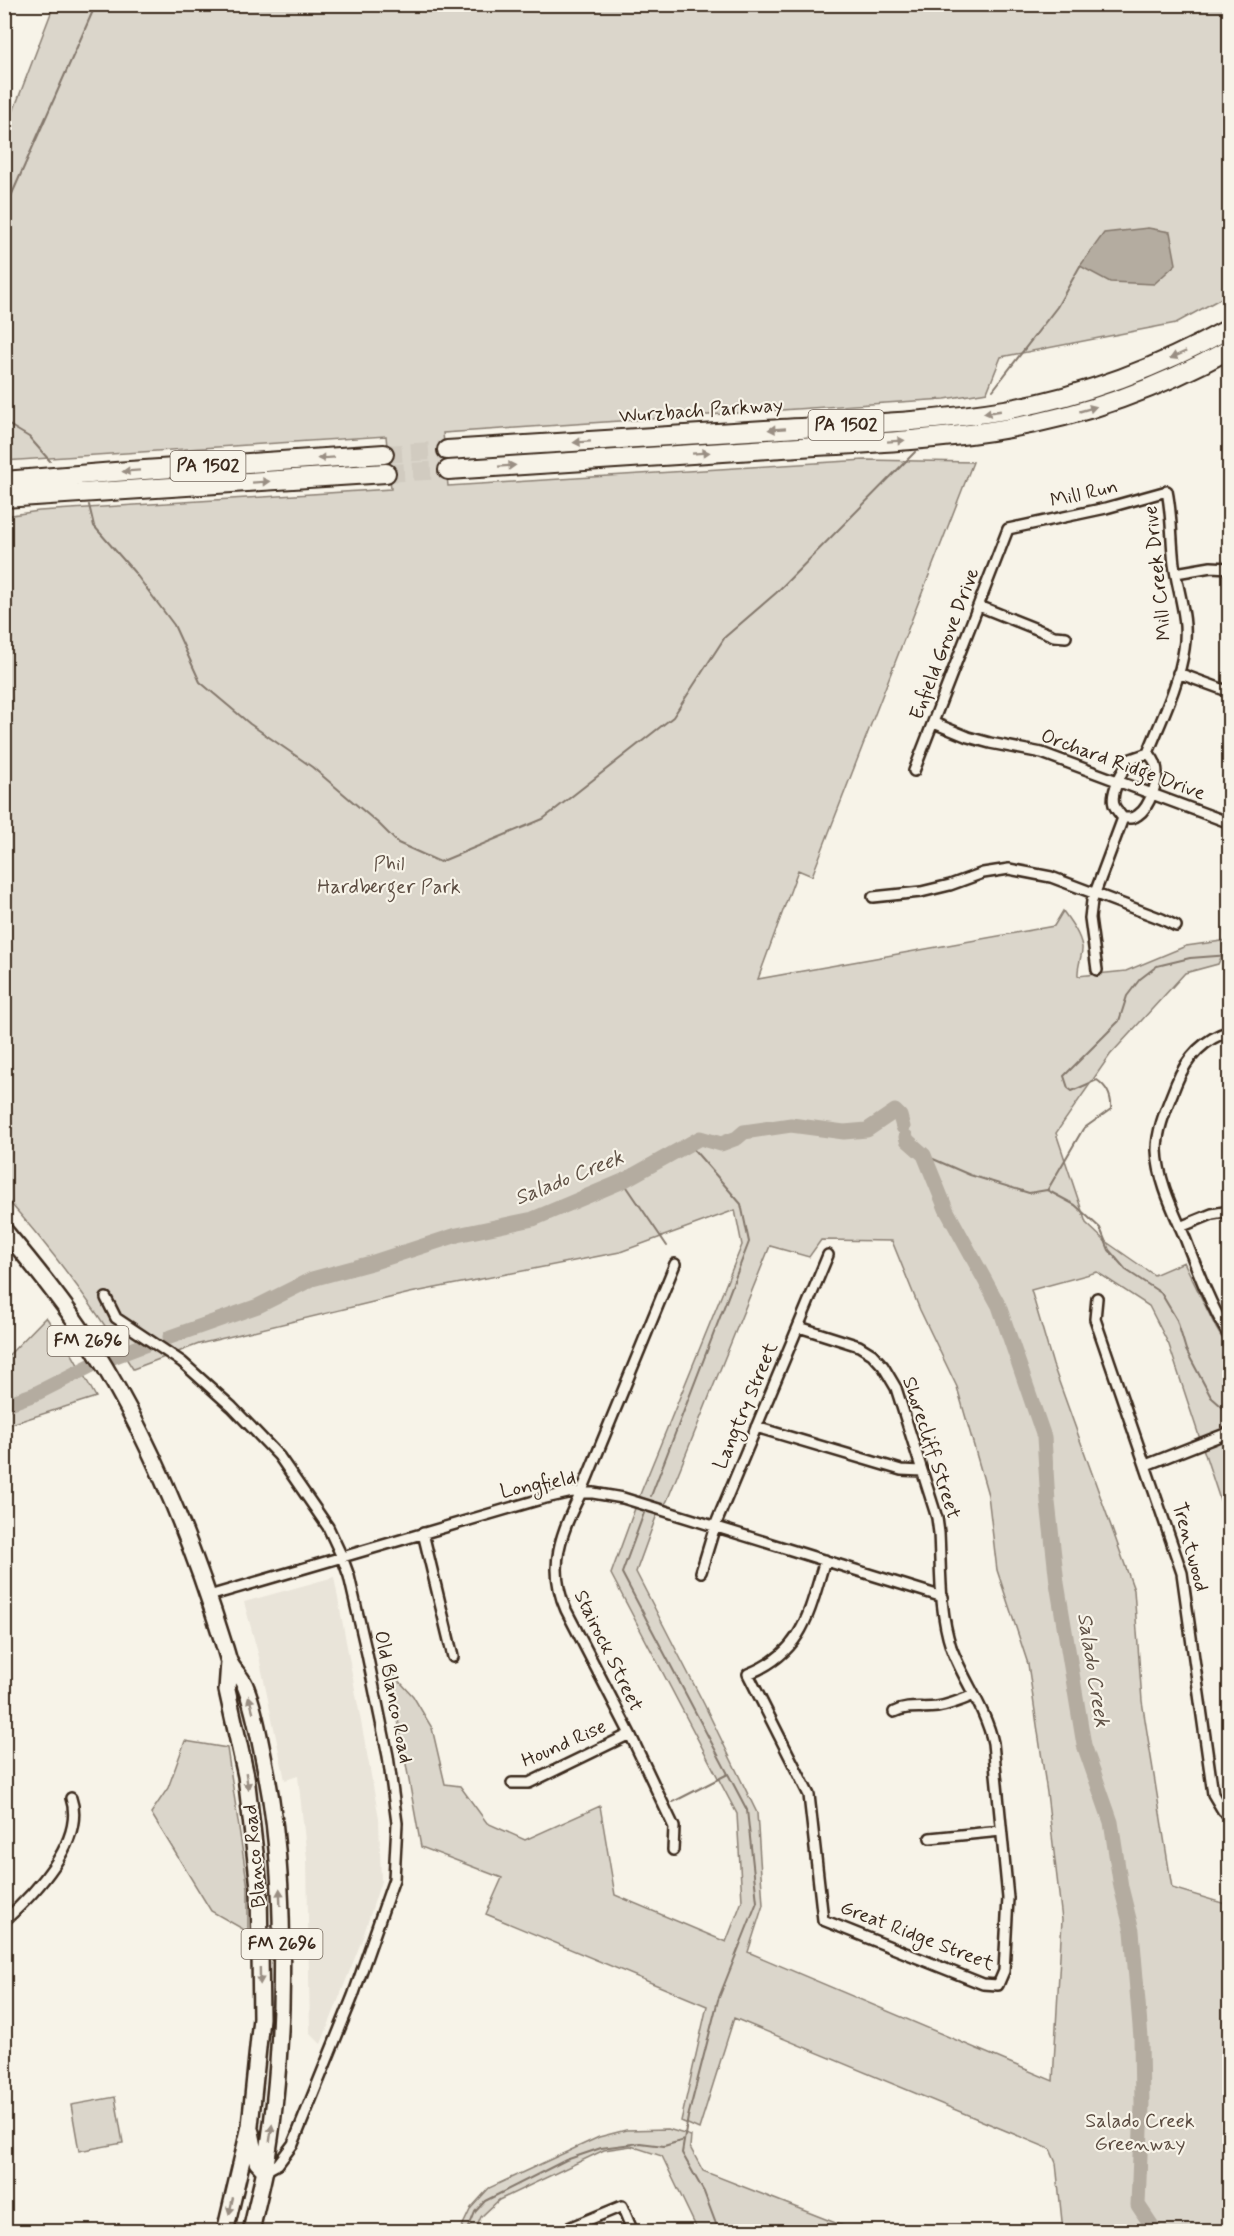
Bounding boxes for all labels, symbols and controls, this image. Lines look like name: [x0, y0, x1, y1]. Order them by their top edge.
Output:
one-way arrow: [1169, 350, 1186, 359]
street label: Wurzbach Parkway: [618, 392, 784, 430]
one-way arrow: [1079, 404, 1097, 413]
one-way arrow: [982, 407, 1001, 416]
road number: PA 1502: [808, 410, 884, 440]
one-way arrow: [767, 424, 786, 434]
one-way arrow: [886, 436, 905, 445]
one-way arrow: [573, 437, 592, 446]
one-way arrow: [692, 448, 711, 458]
road number: PA 1502: [170, 451, 246, 481]
one-way arrow: [316, 453, 335, 463]
one-way arrow: [497, 461, 516, 470]
one-way arrow: [122, 466, 141, 475]
street label: Mill Run: [1047, 473, 1121, 515]
one-way arrow: [251, 477, 270, 486]
street label: Mill Creek Drive: [1137, 504, 1179, 642]
street label: Enfield Grove Drive: [904, 564, 986, 724]
street label: Orchard Ridge Drive: [1036, 723, 1209, 809]
park label: Phil Hardberger Park: [317, 851, 461, 903]
water label: Salado Creek: [510, 1143, 628, 1213]
road number: FM 2696: [48, 1326, 128, 1356]
street label: Langtry Street: [707, 1338, 786, 1474]
street label: Shorecliff Street: [895, 1373, 967, 1523]
street label: Longfield: [498, 1464, 578, 1507]
street label: Trentwood: [1165, 1499, 1215, 1595]
street label: Stairock Street: [567, 1586, 649, 1716]
water label: Salado Creek: [1070, 1611, 1116, 1729]
street label: Old Blanco Road: [367, 1628, 419, 1766]
one-way arrow: [245, 1695, 255, 1714]
street label: Hound Rise: [517, 1713, 611, 1775]
one-way arrow: [242, 1772, 251, 1791]
street label: Blanco Road: [237, 1803, 273, 1909]
one-way arrow: [276, 1887, 285, 1906]
street label: Great Ridge Street: [836, 1894, 998, 1979]
road number: FM 2696: [242, 1929, 322, 1959]
one-way arrow: [256, 1966, 265, 1985]
park label: Salado Creek Greenway: [1085, 2108, 1195, 2158]
one-way arrow: [266, 2124, 275, 2143]
one-way arrow: [226, 2196, 236, 2215]

